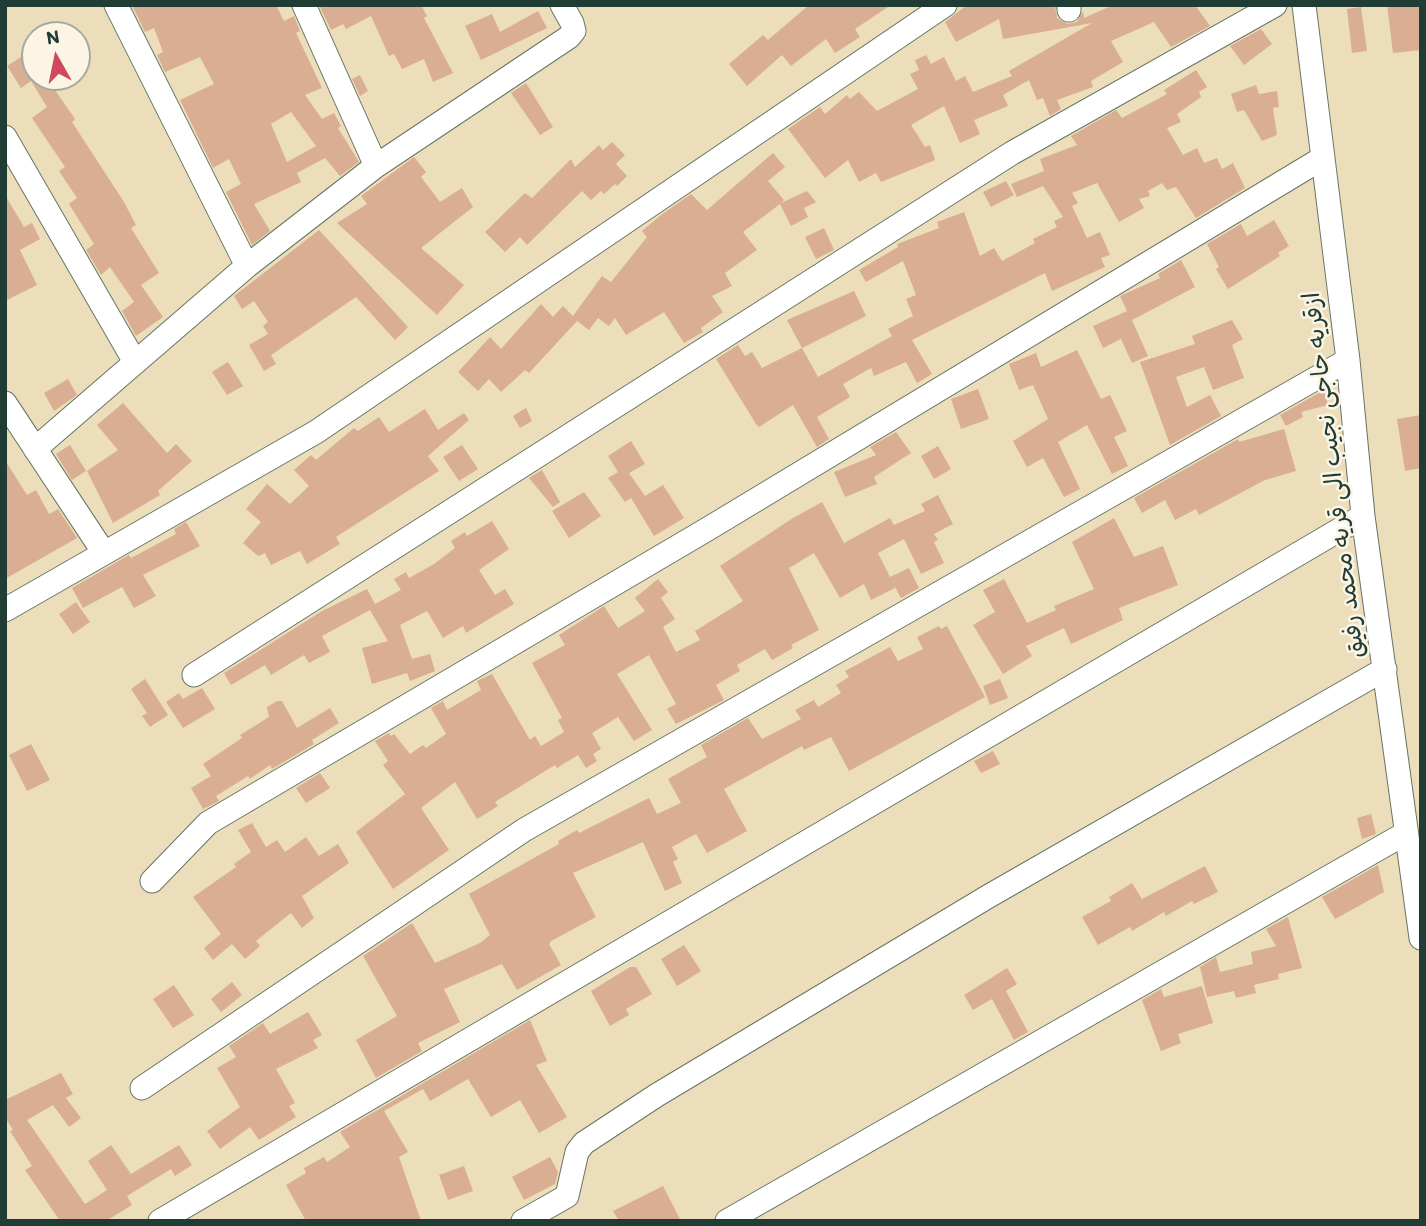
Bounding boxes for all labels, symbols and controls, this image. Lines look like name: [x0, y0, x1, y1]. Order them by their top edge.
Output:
north arrow: [21, 21, 91, 91]
text: N: [45, 24, 61, 49]
street label: ازقریه حاجی نجیب الی قریه محمد رفیق: [1298, 290, 1372, 660]

